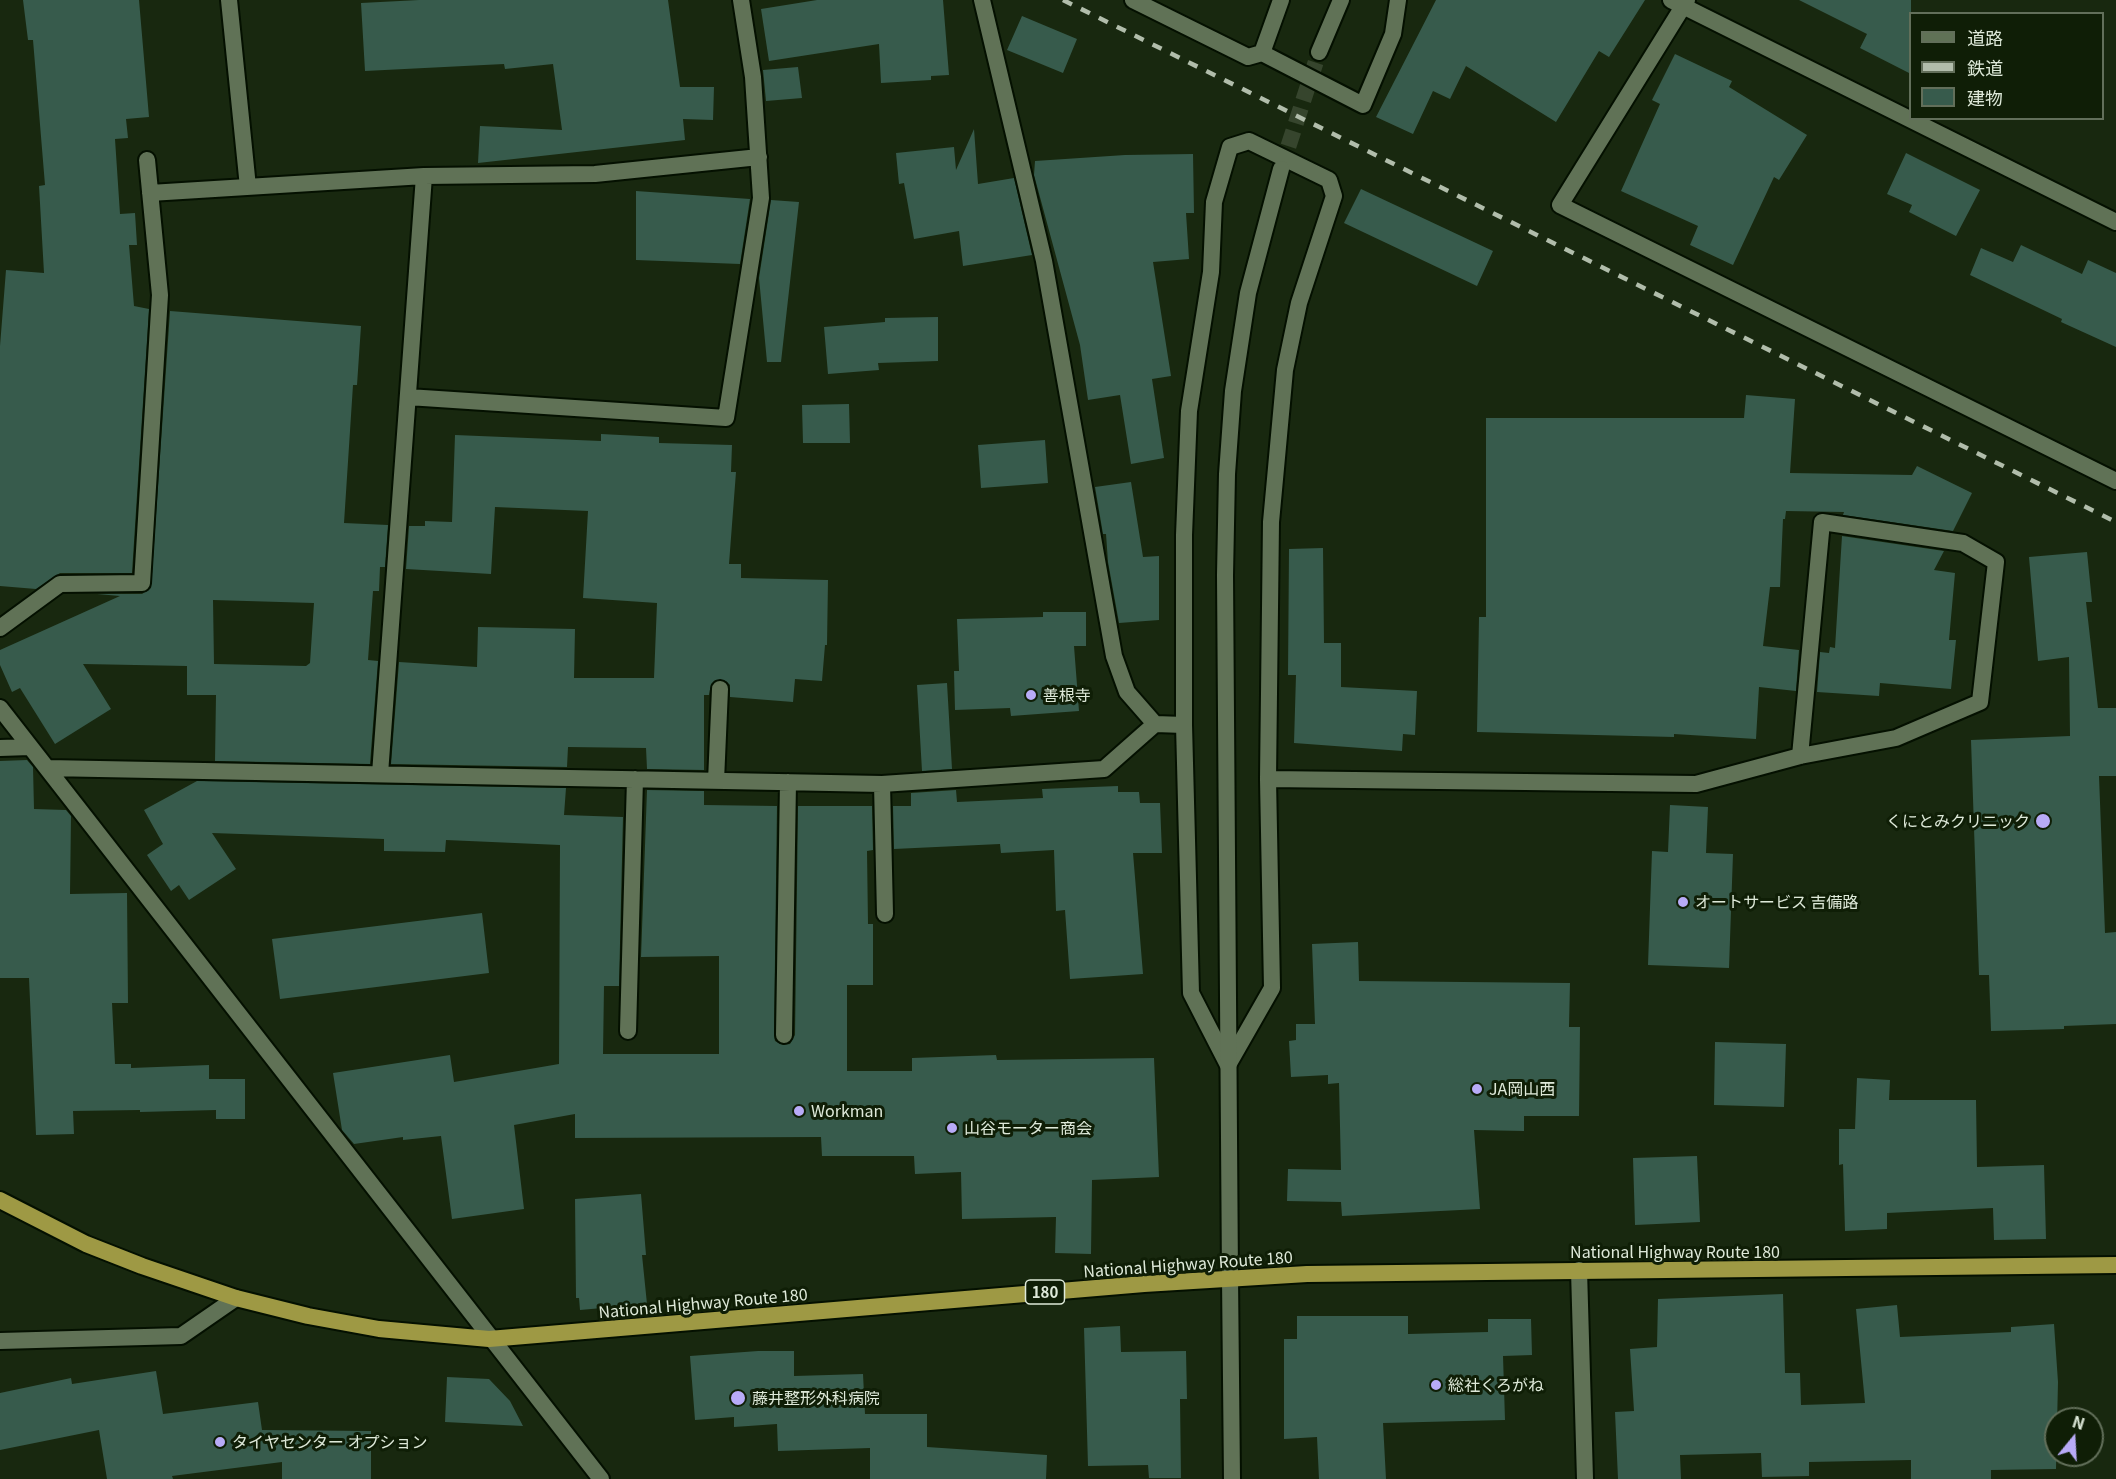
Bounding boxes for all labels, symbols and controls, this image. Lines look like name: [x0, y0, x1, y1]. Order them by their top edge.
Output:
legend: [1909, 12, 2104, 120]
text: 道路: [1967, 24, 2003, 50]
text: 鉄道: [1967, 54, 2003, 80]
text: 建物: [1967, 84, 2003, 110]
place label: 善根寺: [1043, 685, 1091, 705]
marker: 善根寺: [1024, 688, 1038, 702]
place label: くにとみクリニック: [1886, 811, 2030, 831]
marker: くにとみクリニック: [2034, 812, 2052, 830]
place label: オートサービス 吉備路: [1695, 892, 1859, 912]
marker: オートサービス 吉備路: [1676, 895, 1690, 909]
place label: JA岡山西: [1489, 1079, 1555, 1099]
marker: JA岡山西: [1470, 1082, 1484, 1096]
place label: Workman: [811, 1101, 883, 1121]
marker: Workman: [792, 1104, 806, 1118]
place label: 山谷モーター商会: [964, 1118, 1092, 1138]
marker: 山谷モーター商会: [945, 1121, 959, 1135]
street label: National Highway Route 180: [1570, 1242, 1780, 1262]
street label: National Highway Route 180: [1083, 1247, 1293, 1281]
road number: 180: [1026, 1280, 1064, 1304]
street label: National Highway Route 180: [598, 1284, 808, 1322]
place label: 総社くろがね: [1448, 1375, 1544, 1395]
marker: 総社くろがね: [1429, 1378, 1443, 1392]
place label: 藤井整形外科病院: [752, 1388, 880, 1408]
marker: 藤井整形外科病院: [729, 1389, 747, 1407]
north arrow: [2044, 1407, 2104, 1467]
text: N: [2070, 1409, 2088, 1435]
place label: タイヤセンター オプション: [232, 1432, 428, 1452]
marker: タイヤセンター オプション: [213, 1435, 227, 1449]

